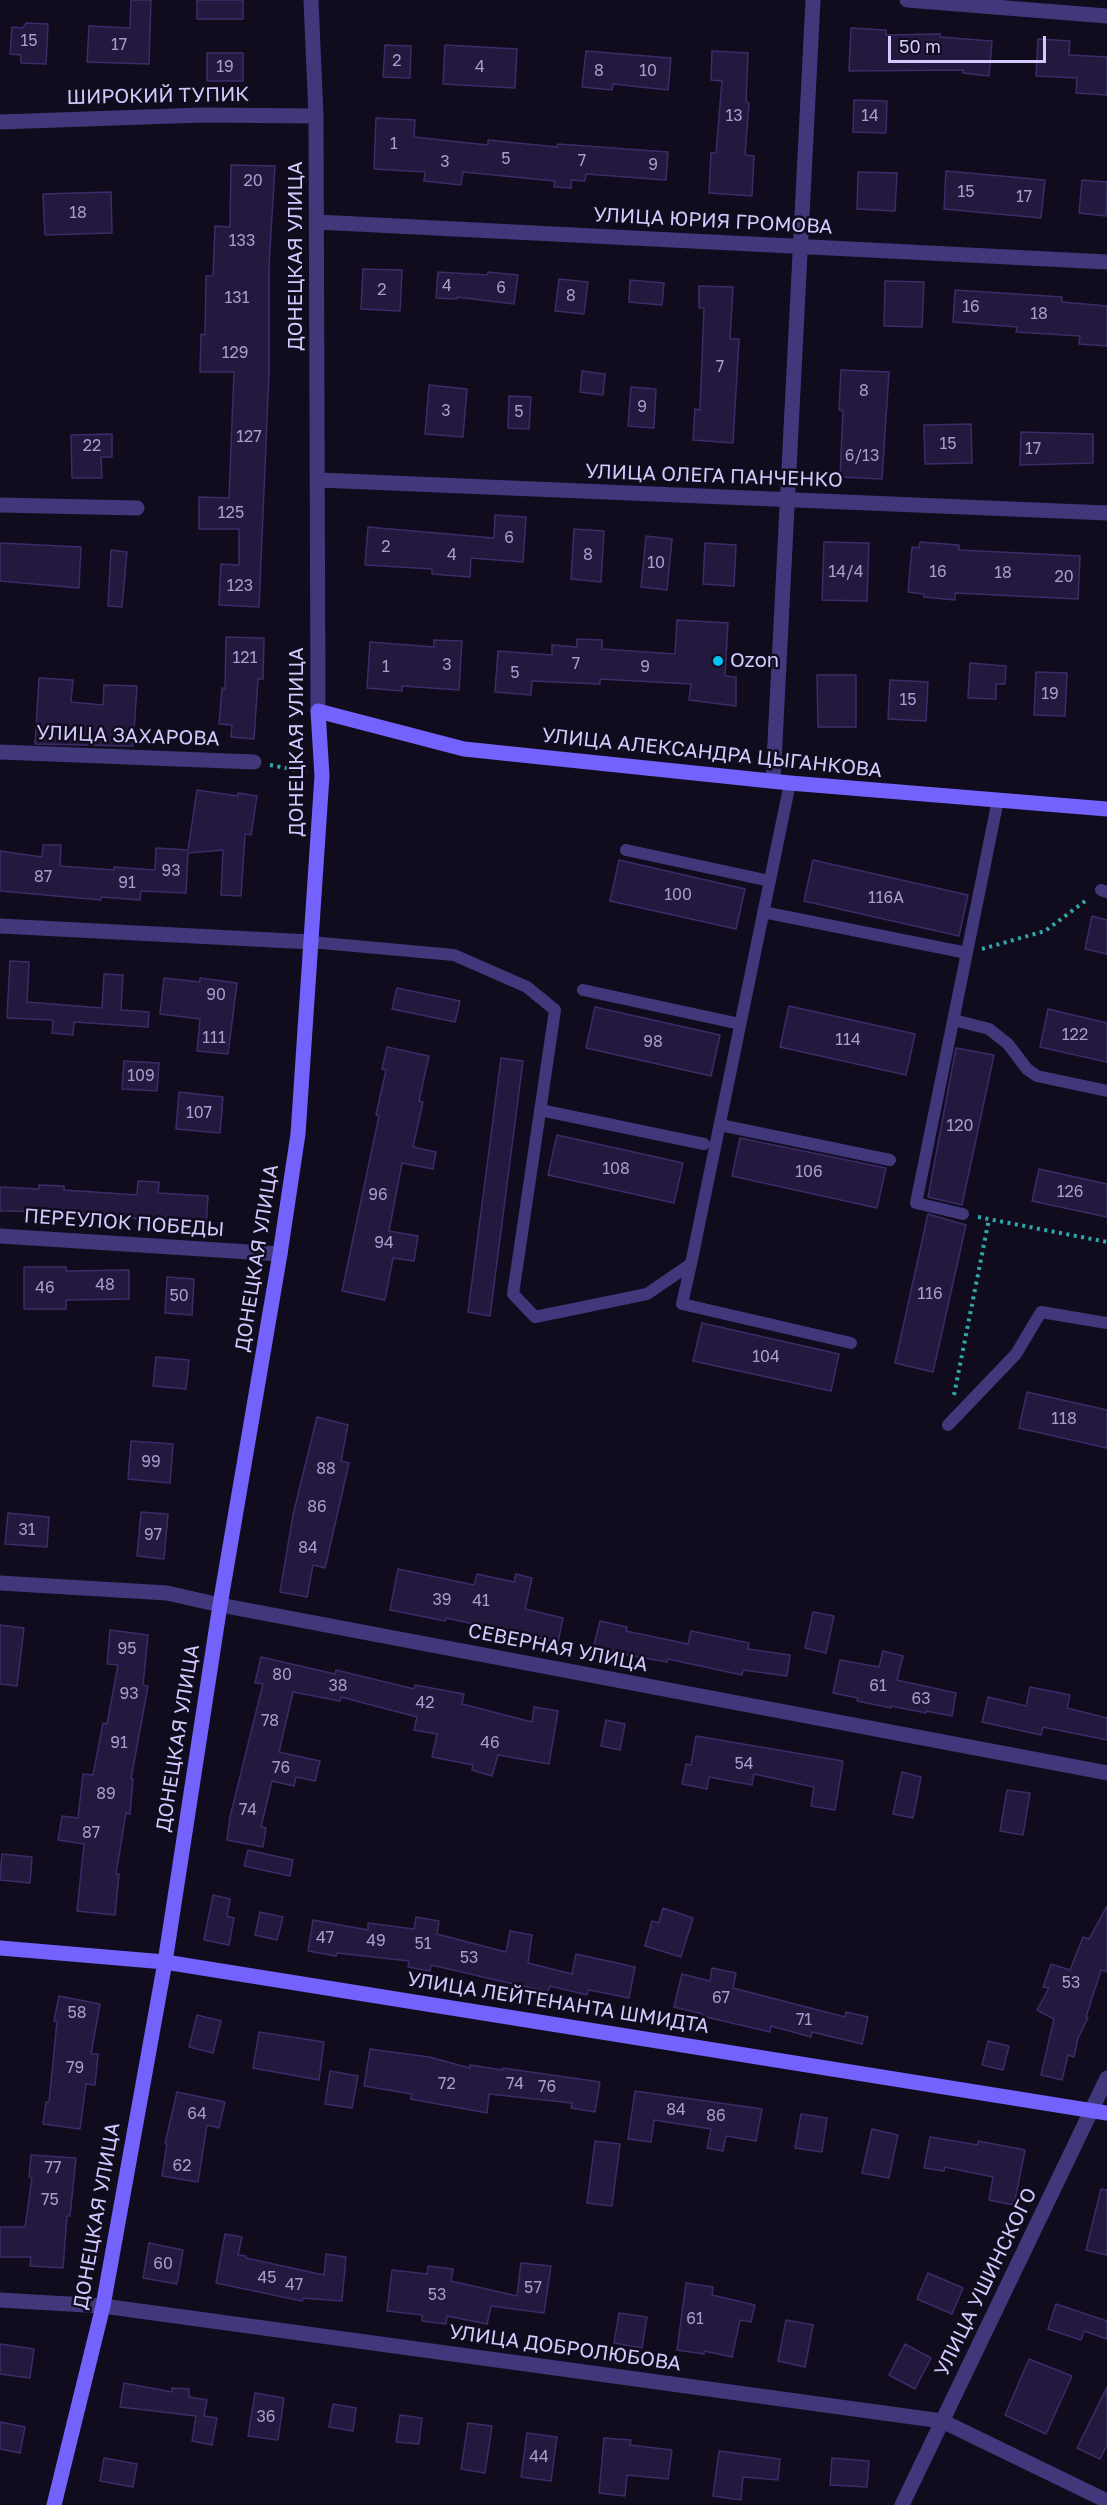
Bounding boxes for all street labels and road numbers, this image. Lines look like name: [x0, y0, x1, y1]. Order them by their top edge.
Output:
street label: ШИРОКИЙ ТУПИК: [67, 82, 249, 110]
street label: ДОНЕЦКАЯ УЛИЦА: [284, 161, 308, 351]
street label: УЛИЦА ЮРИЯ ГРОМОВА: [593, 203, 833, 239]
street label: УЛИЦА ОЛЕГА ПАНЧЕНКО: [585, 460, 843, 492]
street label: ДОНЕЦКАЯ УЛИЦА: [285, 647, 309, 837]
street label: УЛИЦА ЗАХАРОВА: [36, 721, 220, 751]
street label: УЛИЦА АЛЕКСАНДРА ЦЫГАНКОВА: [541, 723, 883, 783]
street label: ДОНЕЦКАЯ УЛИЦА: [230, 1163, 284, 1353]
street label: ПЕРЕУЛОК ПОБЕДЫ: [23, 1204, 225, 1242]
street label: СЕВЕРНАЯ УЛИЦА: [466, 1619, 650, 1677]
street label: ДОНЕЦКАЯ УЛИЦА: [151, 1643, 205, 1833]
street label: УЛИЦА ЛЕЙТЕНАНТА ШМИДТА: [405, 1967, 711, 2039]
street label: ДОНЕЦКАЯ УЛИЦА: [69, 2121, 125, 2311]
street label: УЛИЦА УШИНСКОГО: [930, 2184, 1042, 2380]
street label: УЛИЦА ДОБРОЛЮБОВА: [447, 2320, 683, 2376]

